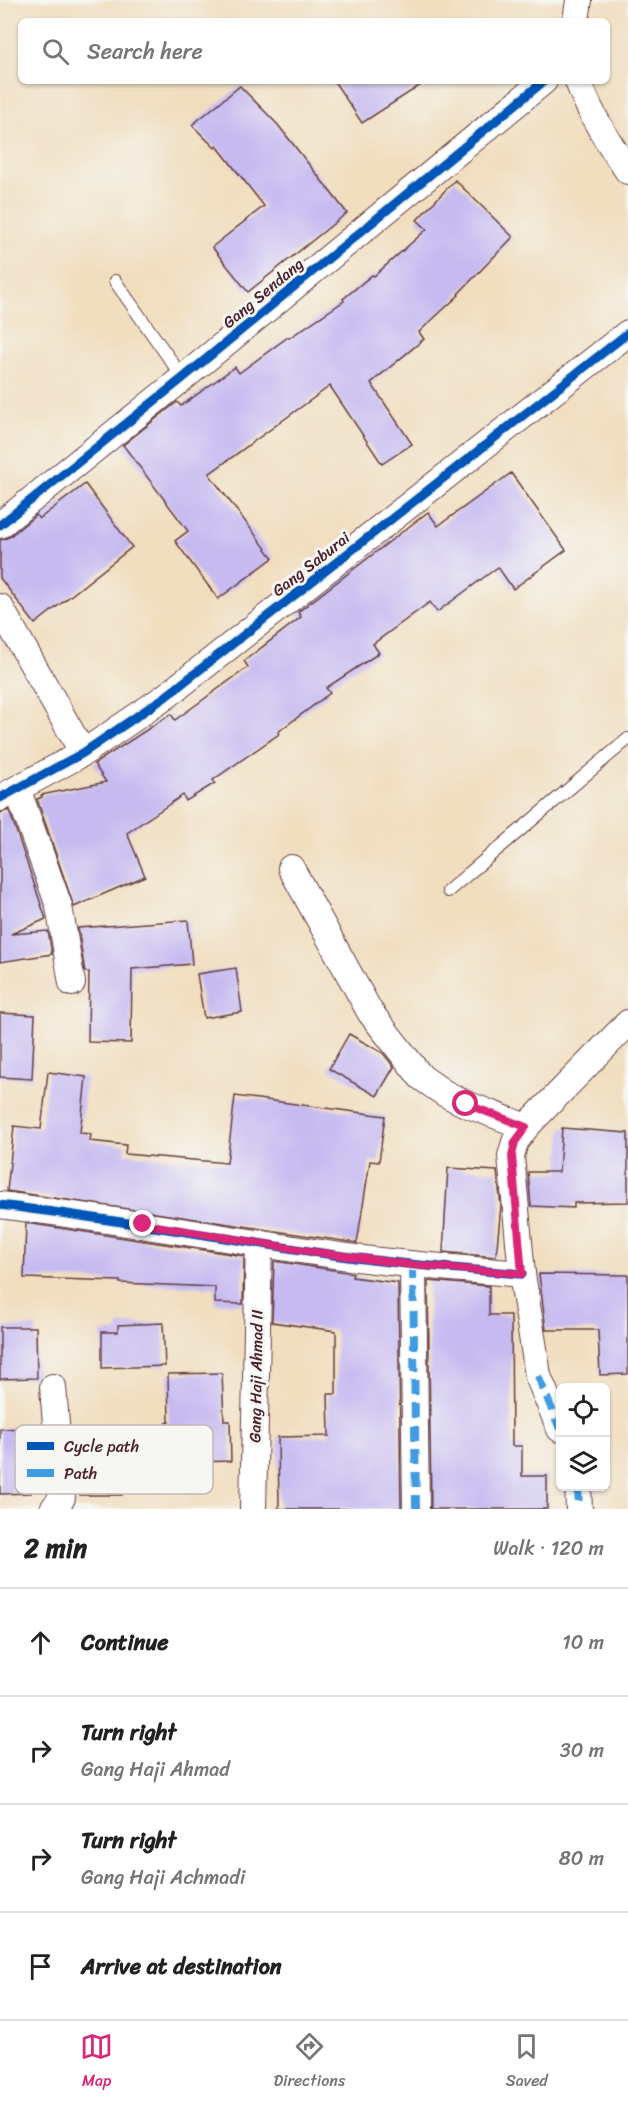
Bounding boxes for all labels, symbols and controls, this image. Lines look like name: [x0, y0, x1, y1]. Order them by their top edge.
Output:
search box: [18, 18, 610, 84]
text: Search here: [87, 32, 203, 71]
icon: search: [39, 35, 72, 68]
street label: Gang Sendang: [216, 250, 310, 336]
street label: Gang Saburai: [265, 524, 357, 604]
route start: [452, 1090, 478, 1116]
route end: [129, 1210, 155, 1236]
street label: Gang Haji Ahmad II: [240, 1309, 272, 1443]
map controls: [556, 1383, 610, 1491]
button: locate: [556, 1383, 610, 1437]
legend: [15, 1425, 213, 1494]
text: Cycle path: [64, 1432, 139, 1461]
button: layers: [556, 1437, 610, 1491]
text: Path: [64, 1459, 97, 1488]
text: 2 min: [24, 1525, 87, 1571]
text: Walk · 120 m: [493, 1531, 604, 1566]
text: Continue: [81, 1623, 169, 1662]
text: 10 m: [562, 1625, 604, 1660]
icon: ahead: [24, 1626, 57, 1659]
text: Turn right: [81, 1713, 176, 1752]
text: 30 m: [560, 1733, 604, 1768]
icon: right: [24, 1734, 57, 1767]
text: Gang Haji Ahmad: [81, 1752, 230, 1787]
text: Turn right: [81, 1821, 176, 1860]
text: 80 m: [559, 1841, 604, 1876]
icon: right: [24, 1842, 57, 1875]
text: Gang Haji Achmadi: [81, 1860, 245, 1895]
text: Arrive at destination: [81, 1947, 282, 1986]
icon: arrive: [24, 1950, 57, 1983]
tab: Map: [80, 2030, 113, 2095]
tab: Directions: [274, 2030, 345, 2095]
tab: Saved: [506, 2030, 548, 2095]

